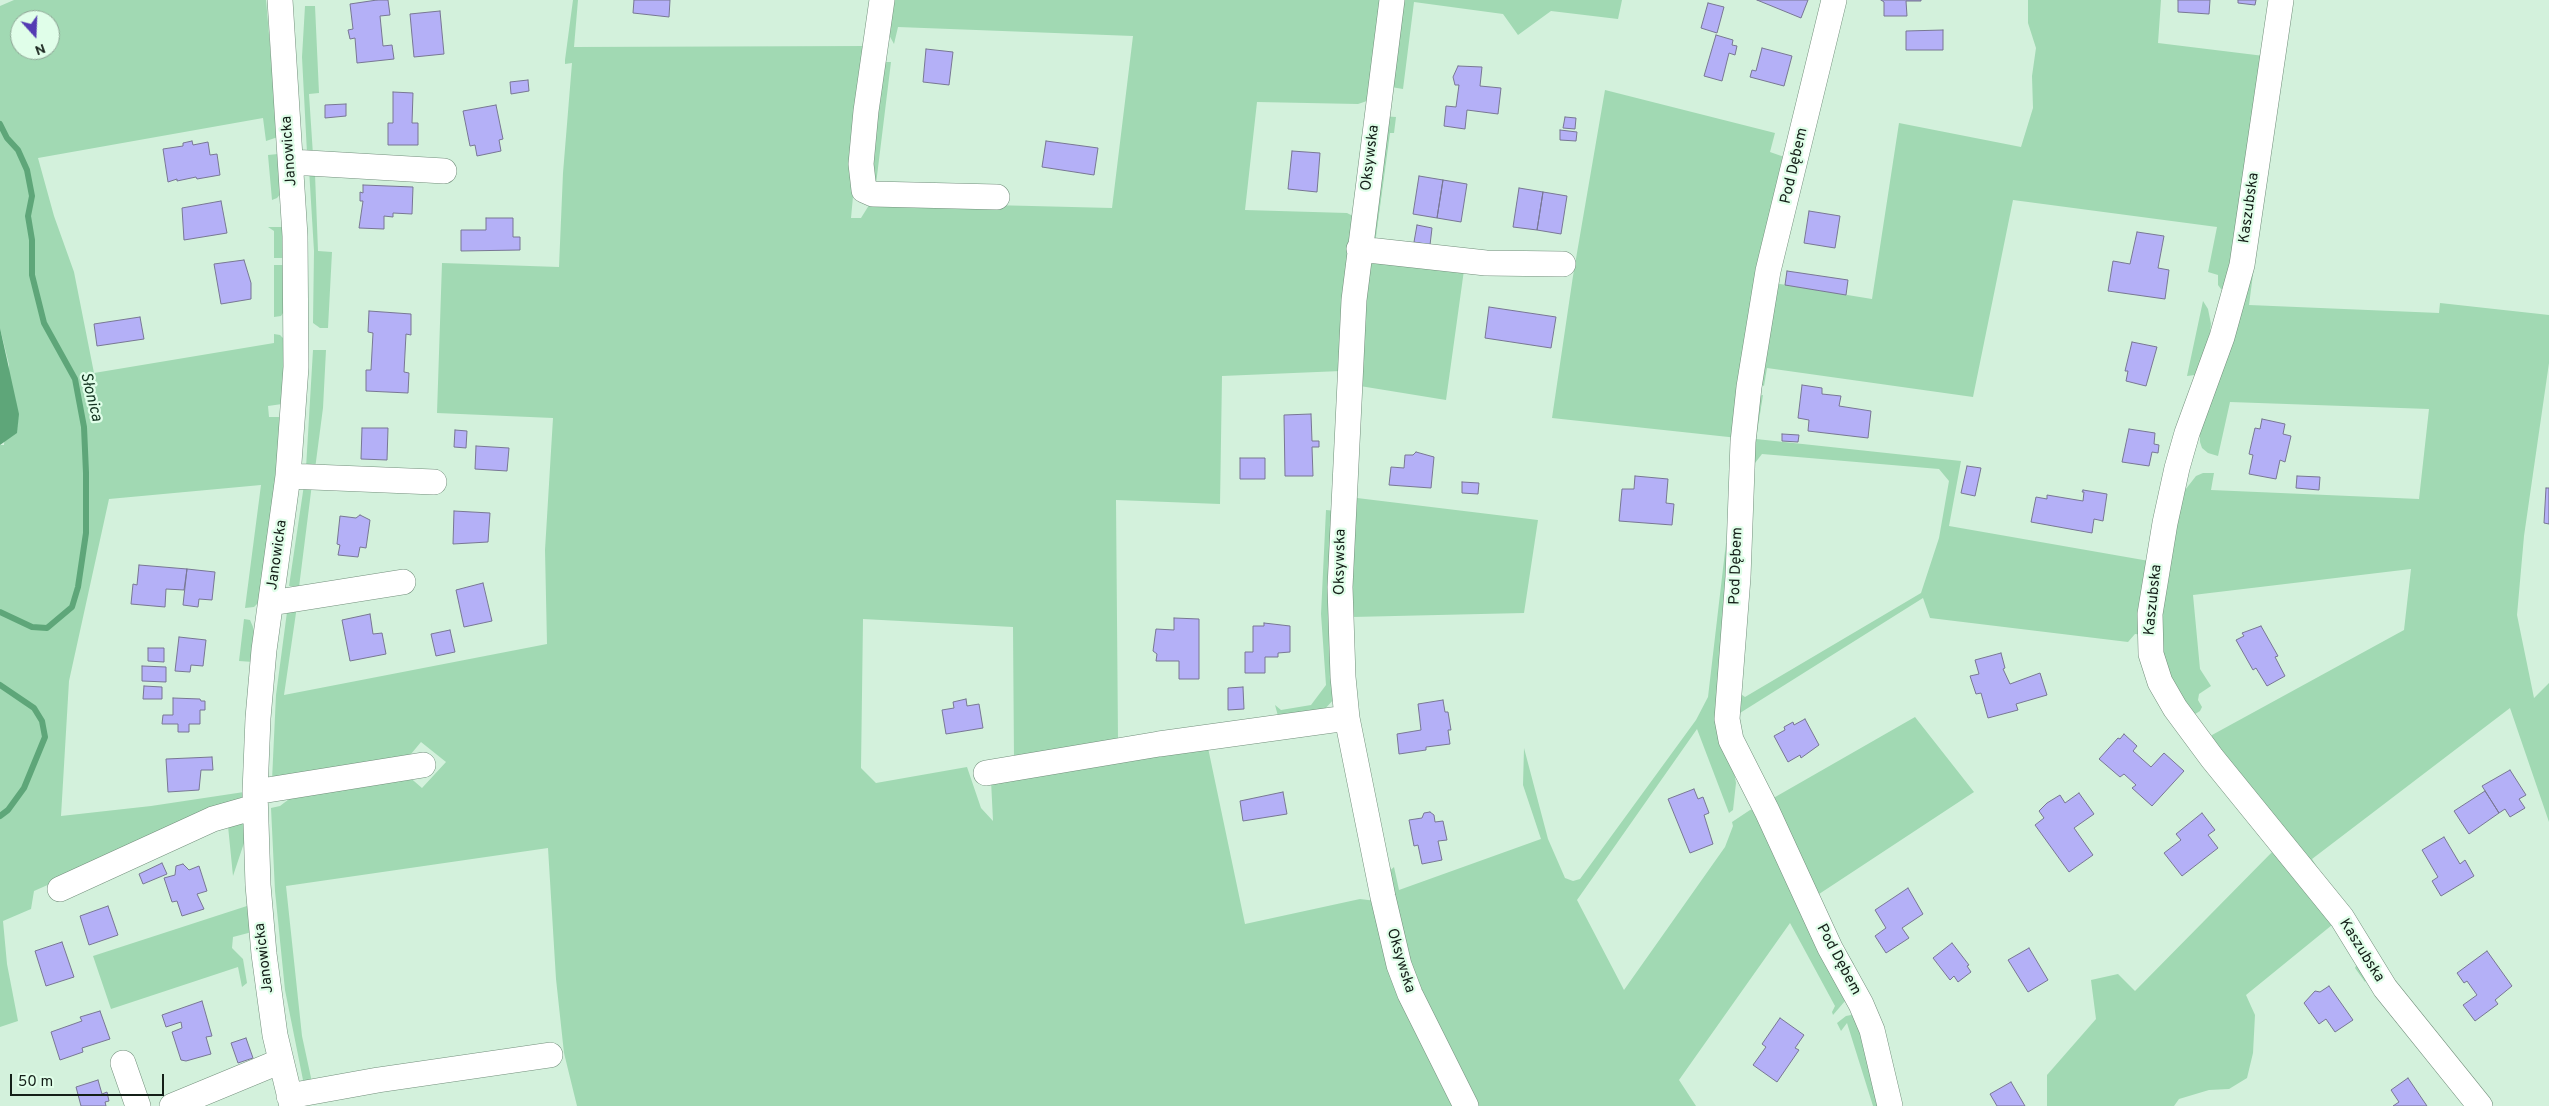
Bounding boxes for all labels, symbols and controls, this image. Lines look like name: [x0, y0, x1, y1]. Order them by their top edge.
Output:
north arrow: [10, 10, 60, 60]
text: N: [32, 39, 48, 58]
street label: Janowicka: [279, 115, 301, 187]
street label: Oksywska: [1358, 124, 1384, 192]
street label: Pod Dębem: [1777, 126, 1813, 206]
street label: Kaszubska: [2236, 171, 2264, 245]
water label: Słonica: [75, 370, 105, 424]
street label: Janowicka: [264, 519, 292, 591]
street label: Pod Dębem: [1727, 527, 1747, 605]
street label: Oksywska: [1331, 529, 1351, 595]
street label: Kaszubska: [2141, 564, 2167, 636]
street label: Kaszubska: [2334, 916, 2388, 986]
street label: Pod Dębem: [1812, 921, 1864, 999]
street label: Janowicka: [252, 922, 278, 994]
street label: Oksywska: [1382, 927, 1418, 995]
scale bar: [12, 1064, 166, 1096]
text: 50 m: [18, 1073, 53, 1092]

